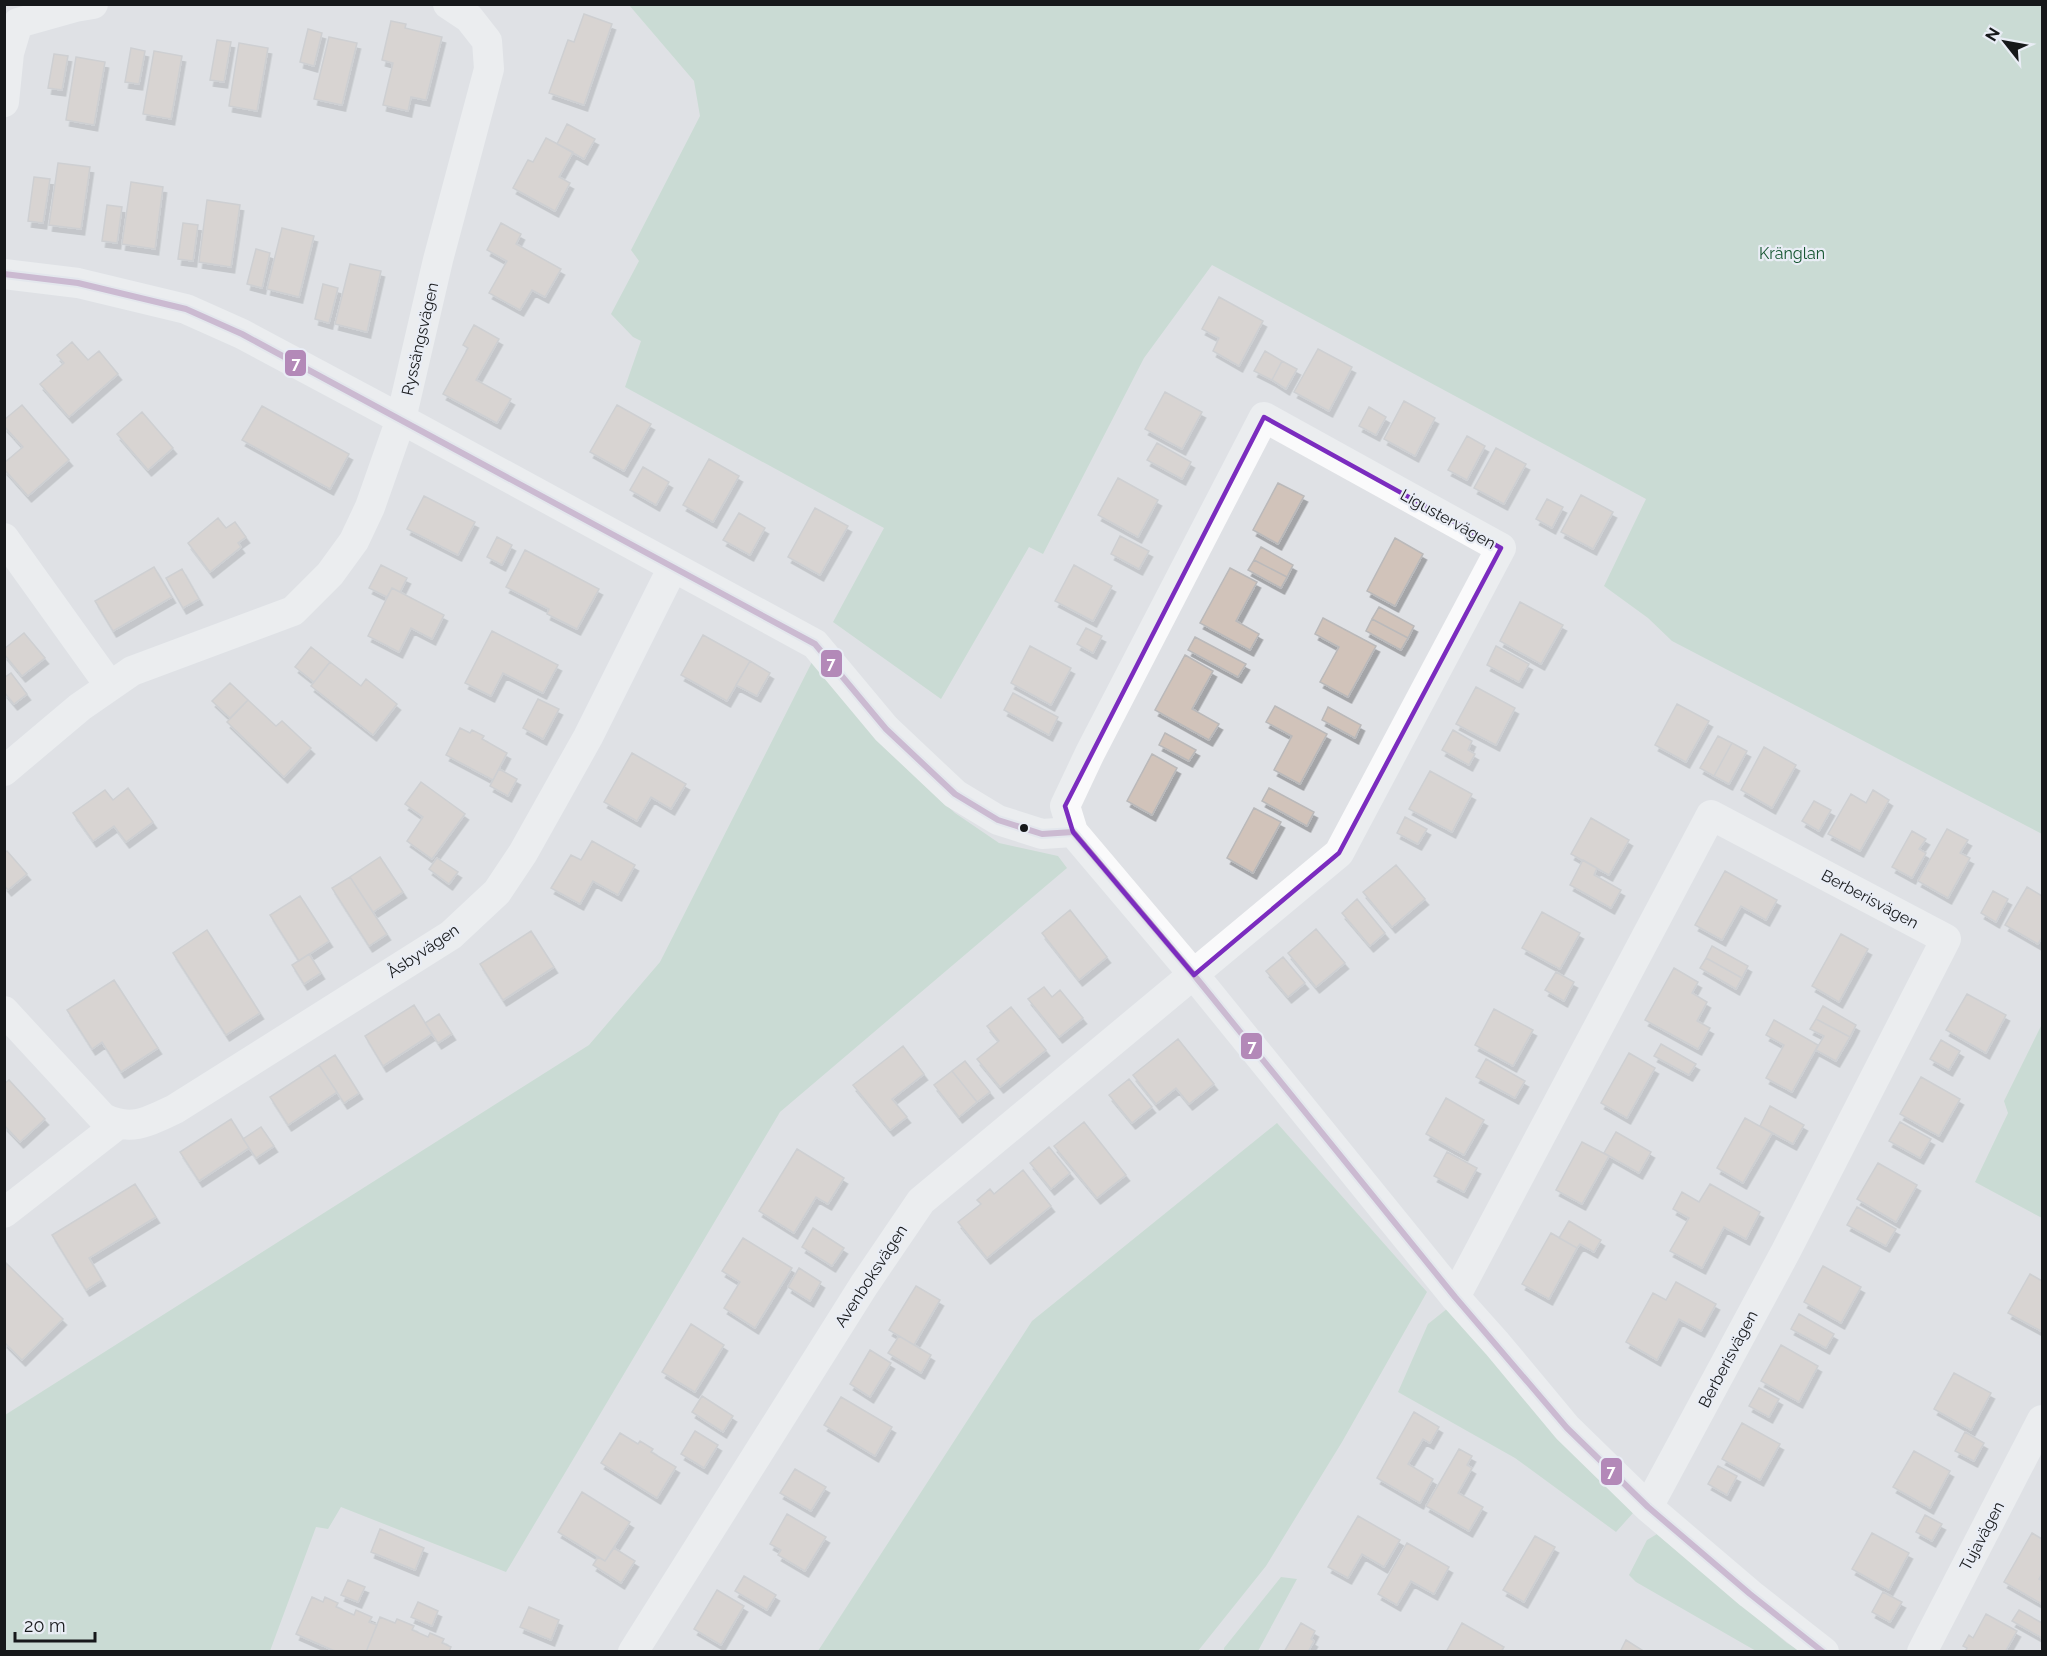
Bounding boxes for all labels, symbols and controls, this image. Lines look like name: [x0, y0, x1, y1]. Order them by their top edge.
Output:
north arrow: [1975, 12, 2035, 72]
text: N: [1981, 24, 2004, 45]
park label: Kränglan: [1759, 244, 1825, 263]
street label: Ryssängsvägen: [398, 281, 442, 397]
line badge: 7: [284, 349, 307, 377]
text: 7: [292, 354, 301, 373]
street label: Ligustervägen: [1397, 485, 1499, 553]
line badge: 7: [820, 649, 843, 678]
text: 7: [827, 654, 836, 673]
unlabelled marker: [1018, 822, 1030, 834]
street label: Berberisvägen: [1818, 865, 1922, 933]
street label: Åsbyvägen: [383, 919, 462, 982]
line badge: 7: [1240, 1032, 1263, 1060]
text: 7: [1248, 1037, 1257, 1056]
street label: Avenboksvägen: [831, 1221, 911, 1331]
street label: Berberisvägen: [1694, 1307, 1762, 1411]
line badge: 7: [1600, 1457, 1623, 1486]
text: 7: [1607, 1462, 1616, 1481]
street label: Tujavägen: [1956, 1498, 2008, 1574]
scale bar: [15, 1605, 94, 1643]
text: 20 m: [24, 1615, 66, 1636]

